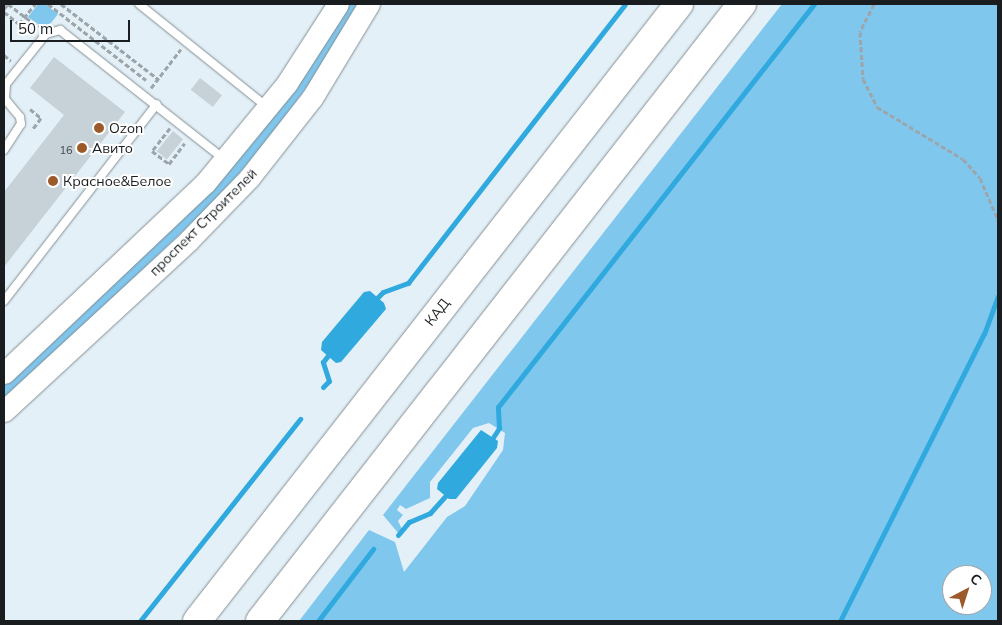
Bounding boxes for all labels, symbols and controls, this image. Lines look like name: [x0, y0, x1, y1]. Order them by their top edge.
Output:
scale bar: [12, 10, 132, 42]
text: 50 m: [18, 19, 53, 38]
place label: Ozon: [109, 120, 143, 136]
marker: Ozon: [93, 122, 105, 134]
place label: Авито: [92, 140, 133, 156]
marker: Авито: [76, 142, 88, 154]
house number: 16: [59, 143, 73, 157]
street label: проспект Строителей: [146, 165, 260, 279]
place label: Красное&Белое: [63, 173, 171, 189]
marker: Красное&Белое: [47, 175, 59, 187]
street label: КАД: [421, 295, 453, 329]
north arrow: [942, 565, 992, 615]
text: С: [967, 569, 985, 589]

